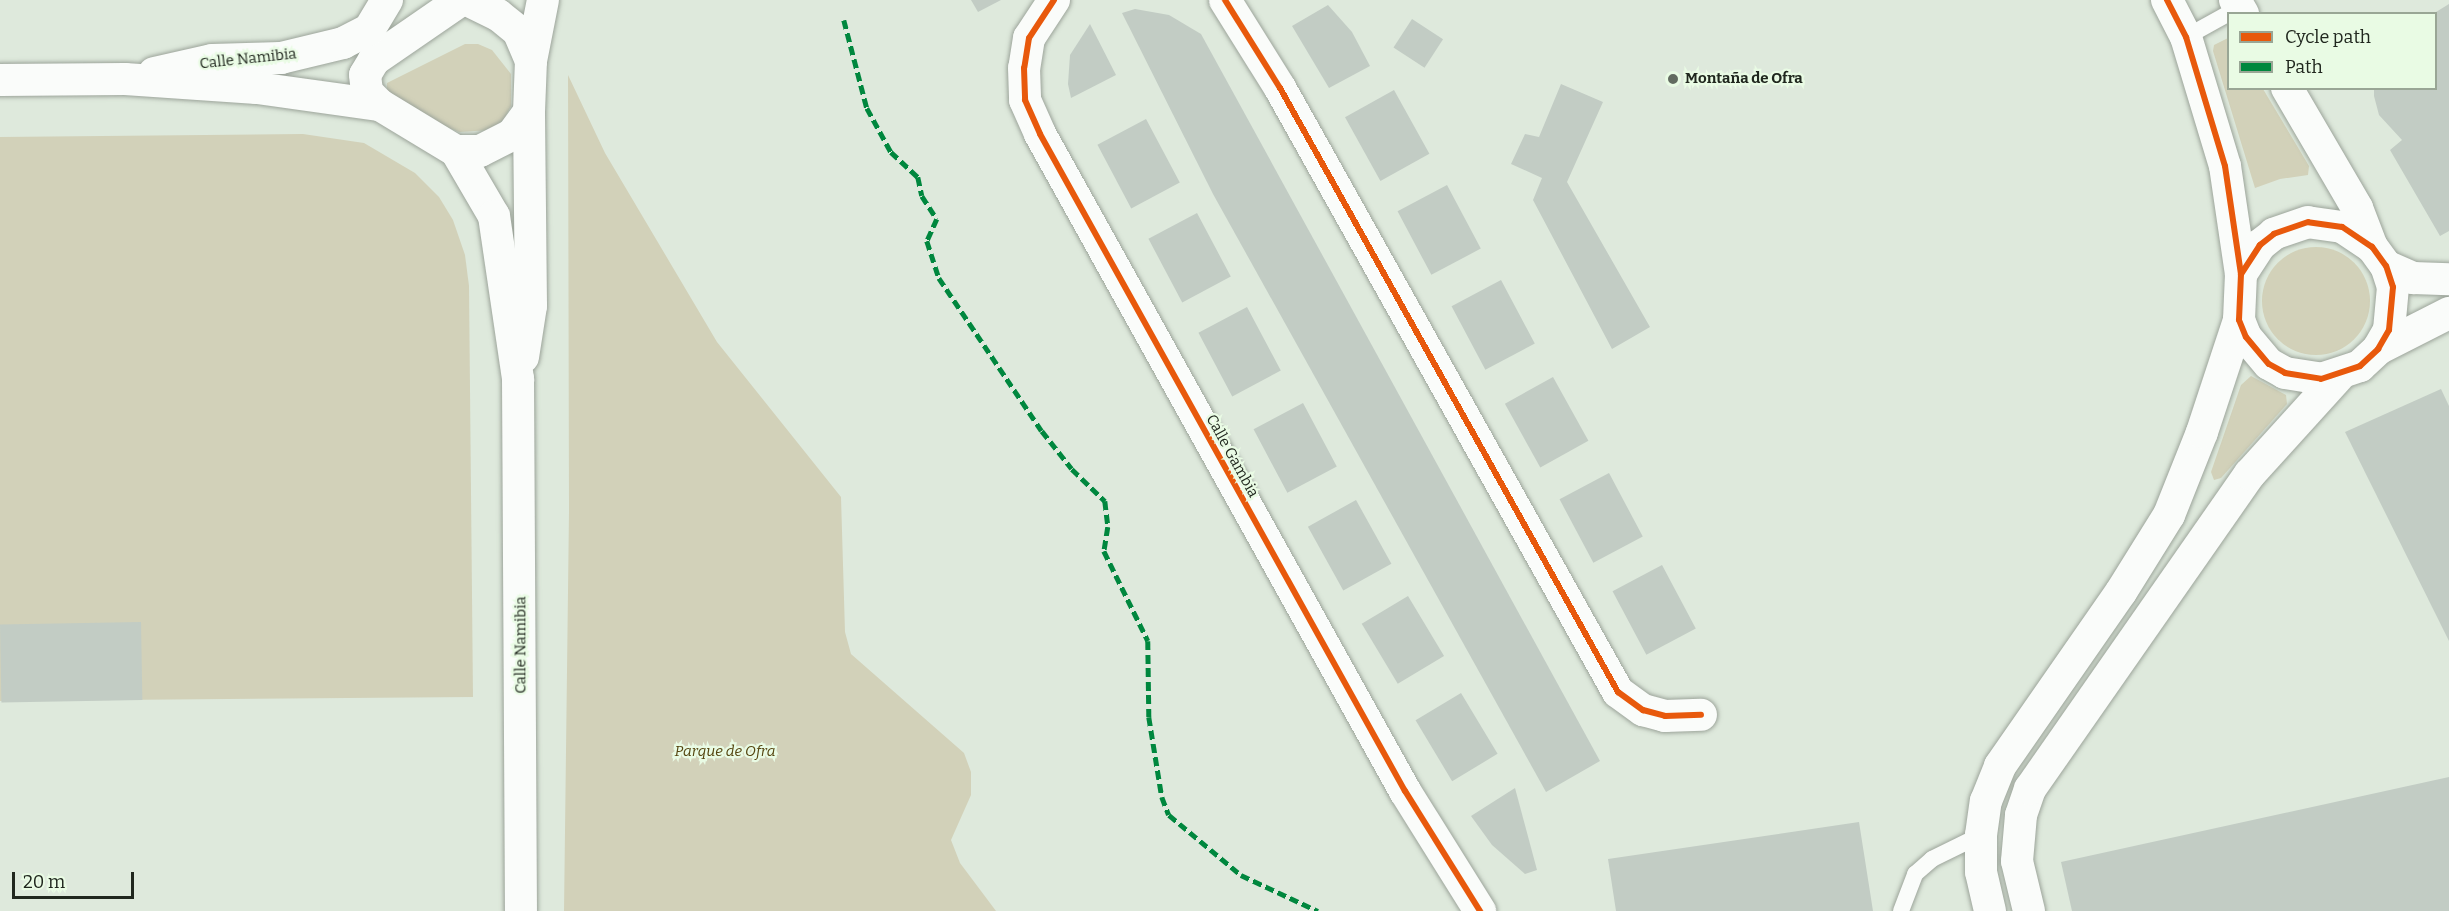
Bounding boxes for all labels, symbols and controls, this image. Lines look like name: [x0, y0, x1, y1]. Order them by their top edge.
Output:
legend: [2227, 12, 2437, 90]
text: Cycle path: [2285, 26, 2371, 48]
street label: Calle Namibia: [199, 45, 297, 73]
text: Path: [2285, 56, 2323, 78]
place label: Montaña de Ofra: [1685, 70, 1803, 88]
marker: Montaña de Ofra: [1666, 72, 1680, 86]
street label: Calle Gambia: [1202, 411, 1262, 501]
street label: Calle Namibia: [512, 596, 530, 694]
park label: Parque de Ofra: [675, 743, 775, 761]
scale bar: [15, 860, 136, 898]
text: 20 m: [23, 871, 65, 893]

